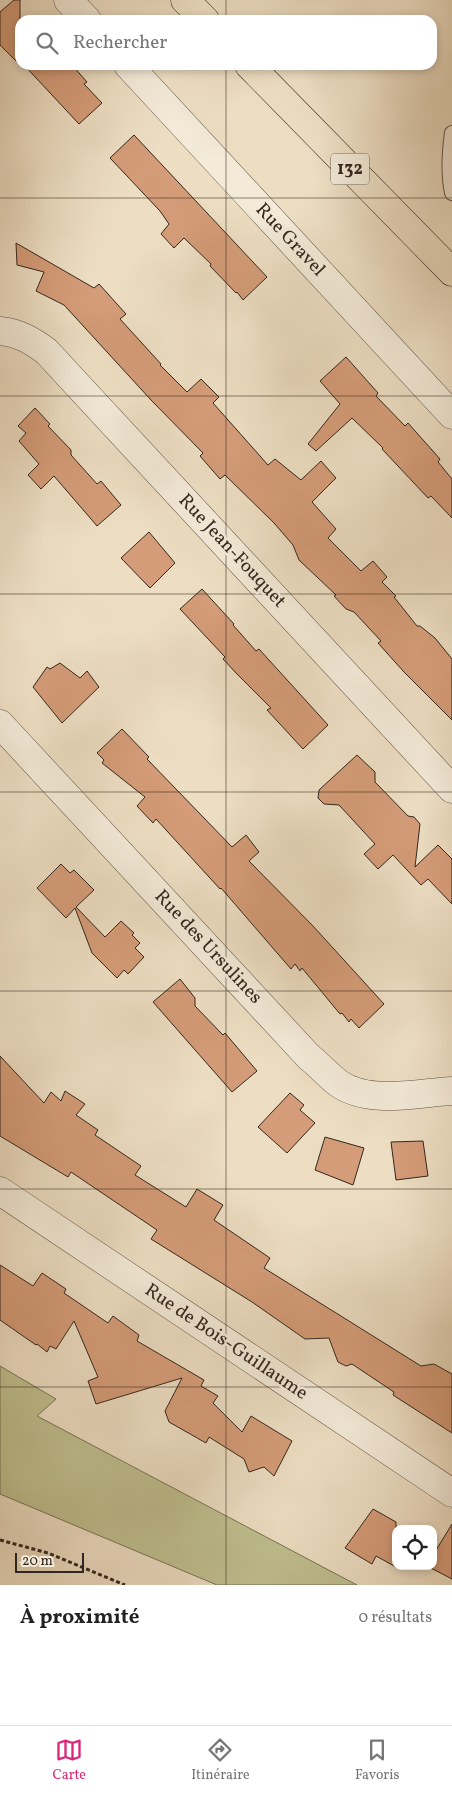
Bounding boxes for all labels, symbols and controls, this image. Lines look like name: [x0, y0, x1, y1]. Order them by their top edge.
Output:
search box: [15, 15, 437, 70]
icon: search: [33, 29, 61, 57]
text: Rechercher: [73, 30, 167, 56]
road number: 132: [331, 153, 369, 184]
street label: Rue Gravel: [249, 198, 331, 283]
street label: Rue Jean-Fouquet: [172, 488, 292, 614]
street label: Rue des Ursulines: [148, 884, 268, 1010]
street label: Rue de Bois-Guillaume: [139, 1278, 313, 1406]
map controls: [392, 1525, 437, 1570]
button: locate: [392, 1525, 437, 1570]
scale bar: [15, 1550, 84, 1573]
text: 20 m: [22, 1552, 53, 1571]
text: À proximité: [20, 1603, 139, 1632]
text: 0 résultats: [358, 1607, 432, 1629]
tab: Carte: [53, 1736, 86, 1785]
tab: Itinéraire: [191, 1736, 250, 1785]
tab: Favoris: [355, 1736, 399, 1785]

